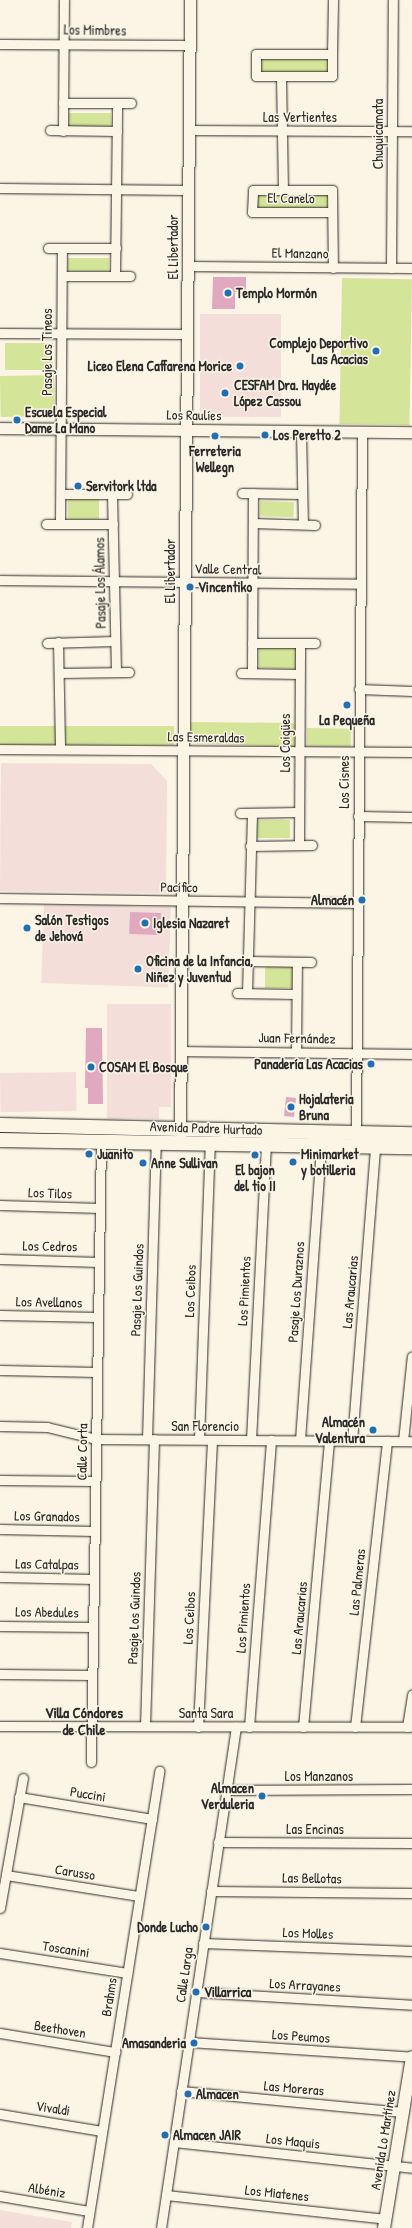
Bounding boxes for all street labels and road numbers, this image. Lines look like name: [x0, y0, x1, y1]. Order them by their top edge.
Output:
street label: Los Mimbres: [64, 21, 126, 39]
street label: Chuquicamata: [370, 99, 386, 169]
street label: Las Vertientes: [263, 109, 337, 125]
street label: El Canelo: [267, 189, 315, 207]
street label: El Libertador: [165, 214, 181, 280]
street label: El Manzano: [271, 244, 329, 262]
street label: Pasaje Los Tineos: [39, 308, 55, 396]
street label: Los Raulíes: [166, 406, 222, 424]
street label: Pasaje Los Álamos: [91, 537, 109, 629]
street label: El Libertador: [162, 538, 178, 604]
street label: Valle Central: [194, 560, 262, 578]
street label: Los Coigües: [277, 714, 293, 772]
street label: Las Esmeraldas: [167, 728, 245, 746]
street label: Los Cisnes: [336, 756, 352, 808]
street label: Pacífico: [160, 878, 198, 896]
street label: Juan Fernández: [258, 1029, 336, 1047]
street label: Avenida Padre Hurtado: [150, 1118, 262, 1138]
street label: Los Tilos: [28, 1184, 72, 1202]
street label: Los Cedros: [23, 1237, 77, 1255]
street label: Pasaje Los Duraznos: [284, 1241, 308, 1343]
street label: Pasaje Los Guindos: [127, 1243, 147, 1337]
street label: Las Araucarias: [338, 1255, 362, 1329]
street label: Los Pimientos: [234, 1256, 254, 1326]
street label: Los Ceibos: [181, 1264, 199, 1318]
street label: Los Avellanos: [16, 1293, 82, 1311]
street label: San Florencio: [171, 1418, 239, 1434]
street label: Calle Corta: [73, 1423, 91, 1481]
street label: Los Granados: [14, 1507, 80, 1525]
street label: Las Palmeras: [345, 1548, 369, 1616]
street label: Las Catalpas: [15, 1555, 79, 1573]
street label: Pasaje Los Guindos: [124, 1571, 144, 1665]
street label: Las Araucarias: [287, 1581, 311, 1655]
street label: Los Pimientos: [232, 1583, 254, 1653]
street label: Los Ceibos: [179, 1591, 199, 1645]
street label: Los Abedules: [15, 1603, 79, 1621]
street label: Santa Sara: [179, 1705, 233, 1721]
street label: Los Manzanos: [285, 1768, 353, 1784]
street label: Puccini: [69, 1783, 107, 1805]
street label: Las Encinas: [286, 1821, 344, 1837]
street label: Carusso: [54, 1861, 96, 1883]
street label: Las Bellotas: [282, 1869, 342, 1887]
street label: Los Molles: [283, 1924, 333, 1942]
street label: Toscanini: [41, 1937, 91, 1961]
street label: Calle Larga: [172, 1946, 196, 2004]
street label: Los Arrayanes: [269, 1975, 341, 1995]
street label: Brahms: [98, 1977, 120, 2017]
street label: Beethoven: [33, 2017, 87, 2041]
street label: Los Peumos: [272, 2026, 330, 2046]
street label: Las Moreras: [263, 2077, 325, 2099]
street label: Avenida Lo Martínez: [367, 2089, 399, 2191]
street label: Vivaldi: [35, 2097, 71, 2119]
street label: Los Maquis: [265, 2130, 321, 2152]
street label: Albéniz: [27, 2179, 67, 2201]
street label: Los Miatenes: [244, 2181, 310, 2205]

